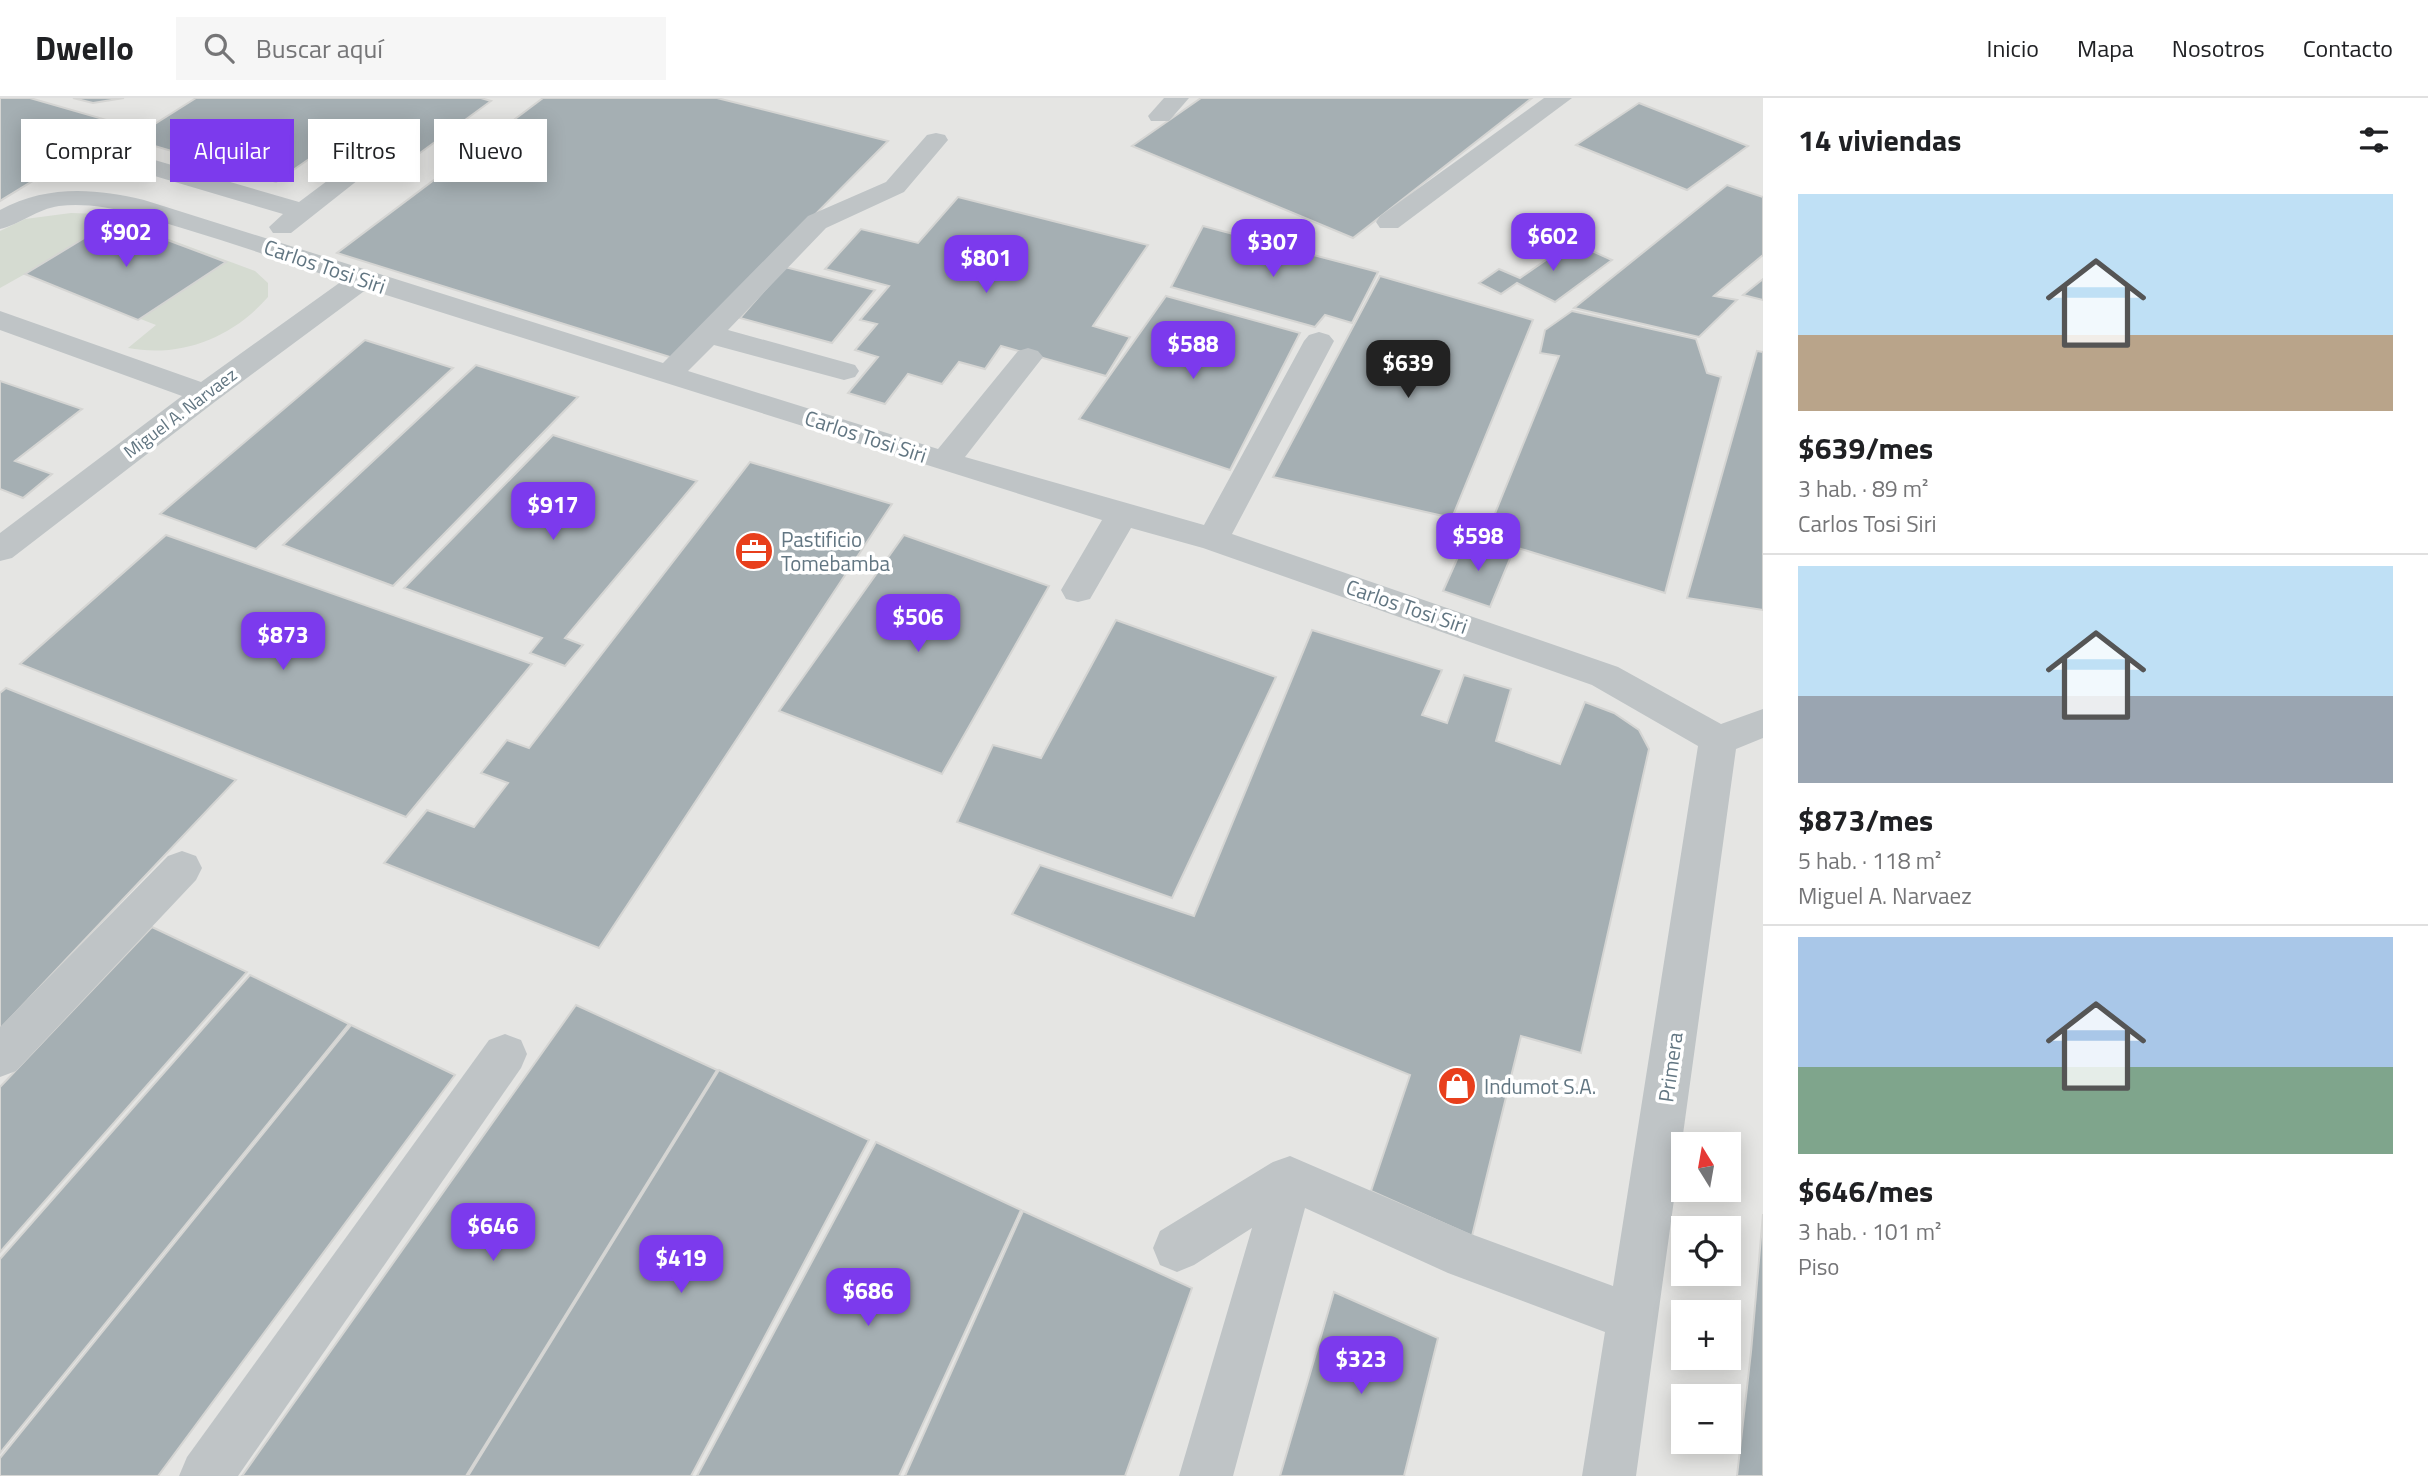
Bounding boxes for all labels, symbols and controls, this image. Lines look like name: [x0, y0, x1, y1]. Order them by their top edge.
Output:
search box: [176, 17, 666, 80]
text: Dwello: [35, 23, 134, 73]
icon: search: [200, 29, 238, 67]
text: Buscar aquí: [256, 29, 383, 68]
text: Inicio: [1987, 30, 2039, 66]
text: Mapa: [2077, 30, 2134, 66]
text: Nosotros: [2172, 30, 2265, 66]
text: Contacto: [2303, 30, 2393, 66]
text: 14 viviendas: [1798, 117, 1961, 163]
chip: Comprar: [21, 119, 156, 182]
chip: Alquilar: [170, 119, 294, 182]
chip: Filtros: [308, 119, 420, 182]
chip: Nuevo: [434, 119, 547, 182]
icon: filters: [2355, 121, 2393, 159]
pin: $902: [85, 209, 167, 269]
text: $902: [100, 214, 152, 249]
pin: $602: [1512, 214, 1594, 273]
text: $602: [1527, 218, 1579, 253]
pin: $307: [1232, 220, 1314, 279]
text: $307: [1247, 224, 1299, 259]
street label: Carlos Tosi Siri: [260, 230, 390, 302]
pin: $801: [945, 236, 1027, 295]
text: $801: [960, 240, 1012, 275]
icon: home: [2033, 240, 2159, 366]
pin: $588: [1152, 322, 1234, 381]
text: $588: [1167, 326, 1219, 361]
pin: $639: [1367, 341, 1449, 400]
text: $639: [1382, 345, 1434, 380]
street label: Miguel A. Narvaez: [118, 361, 242, 465]
street label: Carlos Tosi Siri: [801, 401, 931, 471]
text: $639/mes: [1798, 425, 1933, 471]
text: 3 hab. · 89 m²: [1798, 471, 1928, 506]
pin: $917: [512, 482, 594, 542]
text: $917: [527, 487, 579, 522]
text: Carlos Tosi Siri: [1798, 506, 1937, 541]
pin: $598: [1437, 514, 1519, 573]
text: $598: [1452, 518, 1504, 553]
place label: Pastificio Tomebamba: [781, 523, 891, 579]
office icon: Pastificio Tomebamba: [733, 530, 775, 572]
street label: Carlos Tosi Siri: [1342, 570, 1472, 642]
pin: $506: [877, 594, 959, 654]
text: $506: [892, 599, 944, 634]
pin: $873: [242, 612, 324, 672]
icon: home: [2033, 612, 2159, 738]
text: $873: [257, 617, 309, 652]
text: $873/mes: [1798, 797, 1933, 843]
text: 5 hab. · 118 m²: [1798, 843, 1941, 878]
text: Miguel A. Narvaez: [1798, 878, 1972, 913]
icon: home: [2033, 983, 2159, 1109]
street label: Primera: [1649, 1030, 1691, 1104]
shop icon: Indumot S.A.: [1436, 1065, 1478, 1107]
place label: Indumot S.A.: [1484, 1070, 1596, 1102]
north arrow: [1671, 1132, 1741, 1202]
map controls: [1671, 1132, 1741, 1454]
text: $646/mes: [1798, 1168, 1933, 1214]
pin: $646: [452, 1204, 534, 1263]
text: $646: [467, 1208, 519, 1243]
text: 3 hab. · 101 m²: [1798, 1214, 1941, 1249]
button: locate: [1671, 1216, 1741, 1286]
pin: $419: [640, 1236, 722, 1295]
text: $419: [655, 1240, 707, 1275]
text: Piso: [1798, 1249, 1840, 1284]
pin: $686: [827, 1268, 909, 1328]
text: $686: [842, 1273, 894, 1308]
button: +: [1671, 1300, 1741, 1370]
pin: $323: [1320, 1336, 1402, 1396]
text: $323: [1335, 1341, 1387, 1376]
button: −: [1671, 1384, 1741, 1454]

